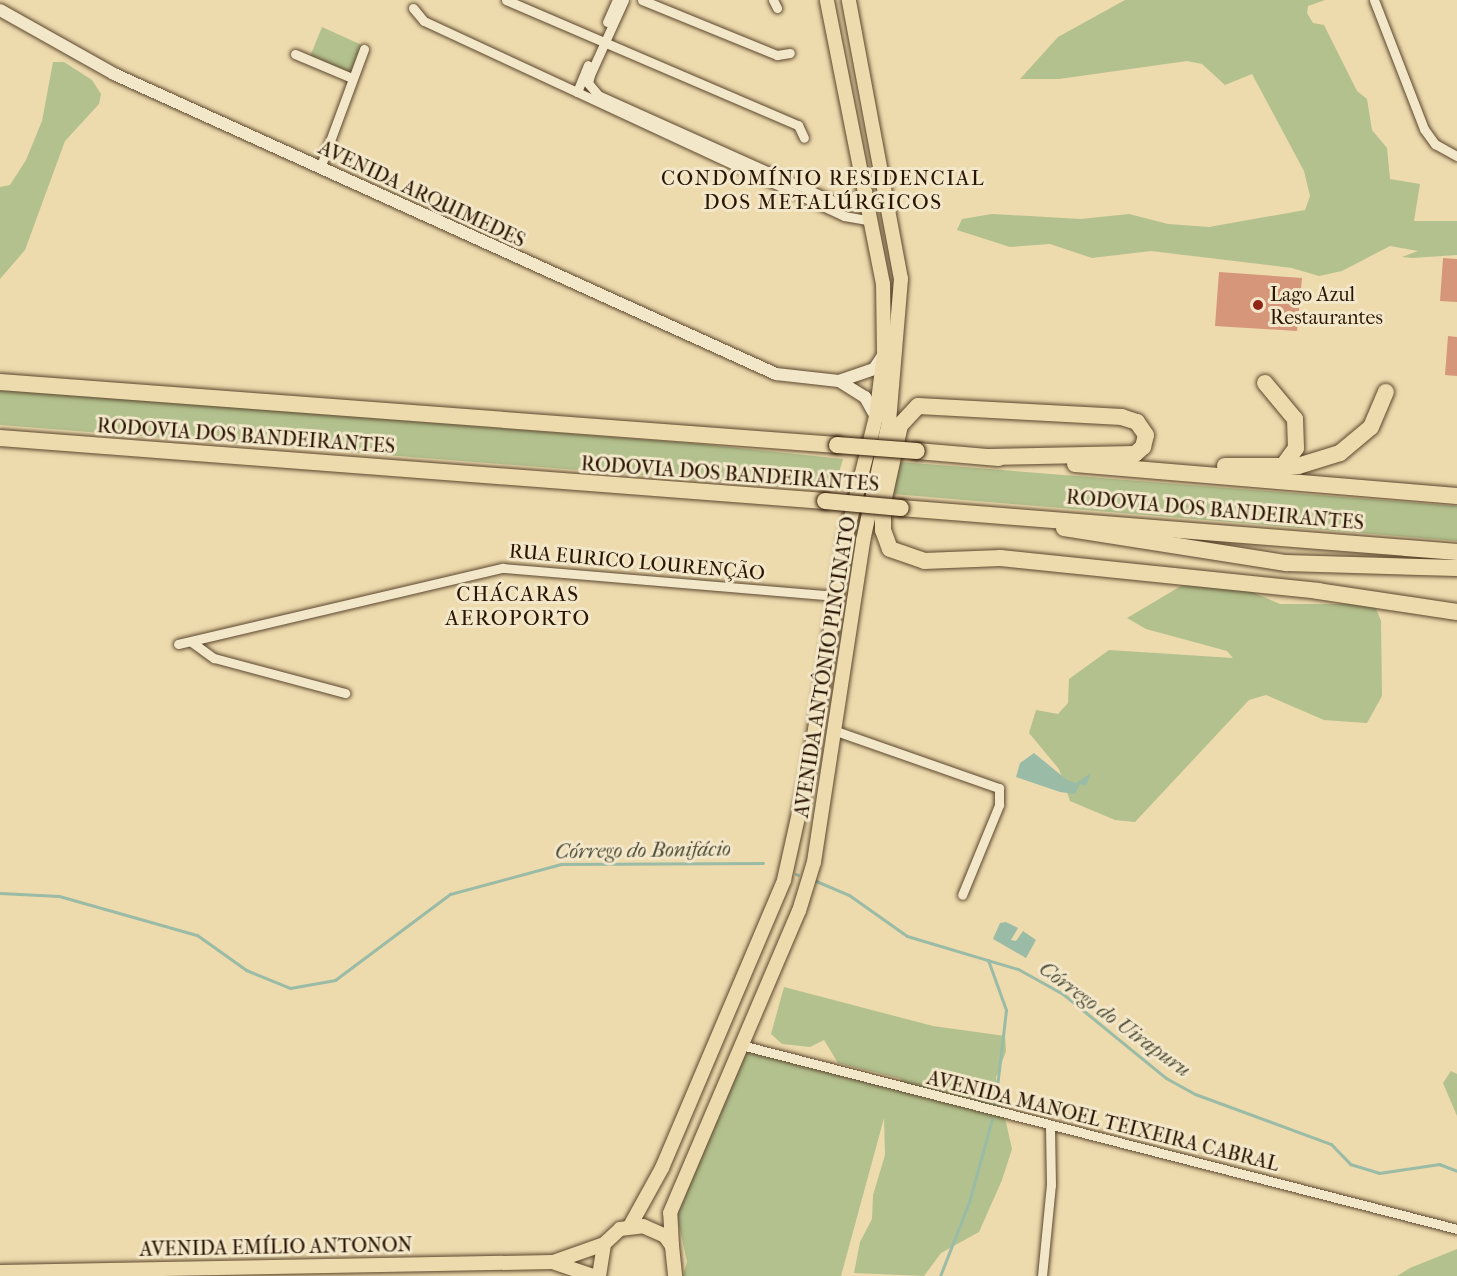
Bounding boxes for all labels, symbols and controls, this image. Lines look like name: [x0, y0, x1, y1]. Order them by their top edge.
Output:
street label: AVENIDA ARQUIMEDES: [315, 136, 529, 252]
district label: CONDOMÍNIO RESIDENCIAL DOS METALÚRGICOS: [661, 165, 985, 215]
place label: Lago Azul Restaurantes: [1270, 282, 1383, 329]
marker: Lago Azul Restaurantes: [1251, 298, 1265, 312]
street label: RODOVIA DOS BANDEIRANTES: [96, 414, 396, 458]
street label: RODOVIA DOS BANDEIRANTES: [580, 452, 880, 496]
street label: RODOVIA DOS BANDEIRANTES: [1065, 485, 1365, 535]
street label: AVENIDA ANTÔNIO PINCINATO: [789, 515, 861, 819]
street label: RUA EURICO LOURENÇÃO: [508, 539, 766, 585]
district label: CHÁCARAS AEROPORTO: [445, 581, 591, 631]
water label: Córrego do Bonifácio: [555, 836, 731, 864]
water label: Córrego do Uirapuru: [1034, 956, 1196, 1082]
street label: AVENIDA MANOEL TEIXEIRA CABRAL: [924, 1066, 1282, 1176]
street label: AVENIDA EMÍLIO ANTONON: [139, 1233, 413, 1261]

